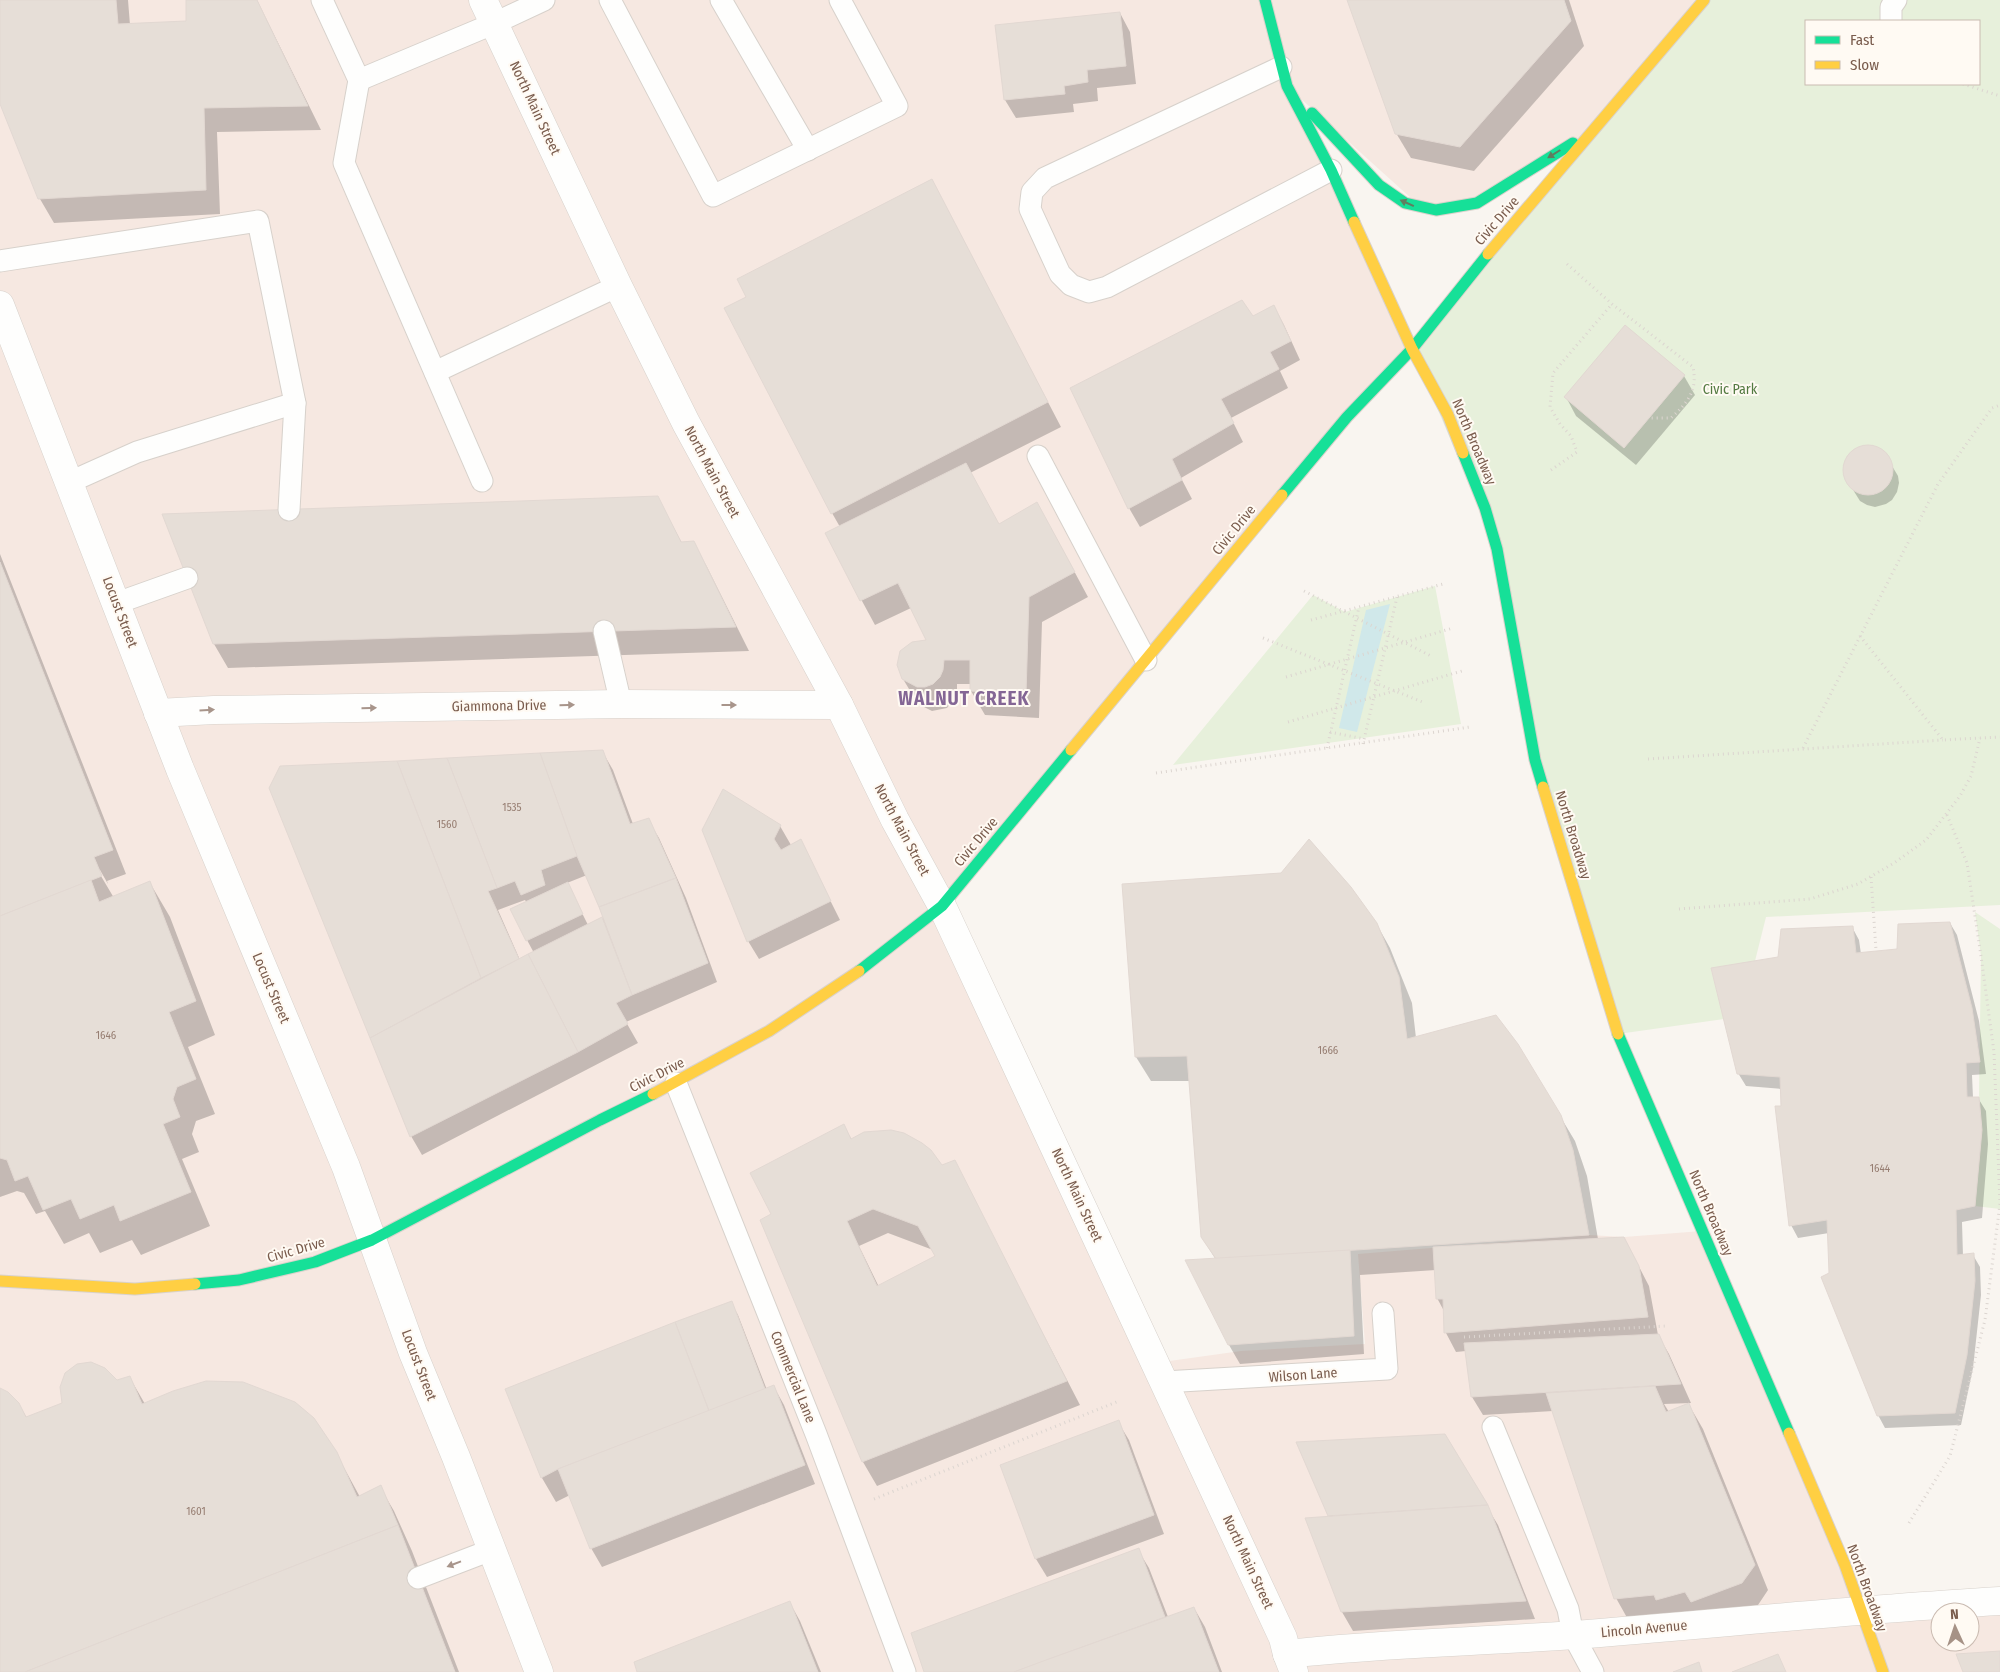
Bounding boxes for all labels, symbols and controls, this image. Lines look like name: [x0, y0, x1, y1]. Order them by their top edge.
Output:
legend: [1805, 20, 1980, 85]
text: Fast: [1850, 31, 1874, 49]
text: Slow: [1850, 56, 1879, 74]
street label: North Main Street: [506, 58, 564, 158]
one-way arrow: [1548, 150, 1561, 159]
street label: Civic Drive: [1471, 193, 1523, 249]
one-way arrow: [1400, 198, 1415, 207]
park label: Civic Park: [1703, 381, 1758, 398]
street label: North Broadway: [1448, 397, 1500, 488]
street label: North Main Street: [681, 423, 744, 521]
street label: Civic Drive: [1209, 502, 1259, 558]
street label: Locust Street: [99, 574, 141, 650]
district label: WALNUT CREEK: [898, 687, 1030, 710]
street label: Giammona Drive: [452, 697, 546, 715]
one-way arrow: [559, 701, 575, 709]
one-way arrow: [721, 701, 737, 709]
one-way arrow: [361, 704, 377, 712]
one-way arrow: [199, 706, 215, 714]
street label: North Main Street: [871, 781, 934, 879]
street label: North Broadway: [1551, 789, 1595, 882]
house number: 1535: [502, 801, 522, 814]
street label: Civic Drive: [950, 814, 1002, 870]
house number: 1560: [437, 818, 458, 831]
street label: Locust Street: [249, 950, 294, 1026]
house number: 1646: [96, 1029, 117, 1042]
house number: 1666: [1318, 1044, 1339, 1057]
street label: Civic Drive: [627, 1054, 687, 1096]
street label: North Main Street: [1048, 1145, 1106, 1245]
house number: 1644: [1870, 1162, 1891, 1175]
street label: North Broadway: [1685, 1168, 1737, 1259]
street label: Civic Drive: [265, 1234, 327, 1266]
street label: Locust Street: [398, 1327, 440, 1403]
street label: Commercial Lane: [767, 1329, 819, 1426]
street label: Wilson Lane: [1268, 1364, 1338, 1386]
house number: 1601: [186, 1505, 206, 1518]
street label: North Main Street: [1219, 1512, 1277, 1612]
street label: North Broadway: [1843, 1542, 1891, 1635]
one-way arrow: [446, 1560, 461, 1568]
north arrow: [1930, 1602, 1980, 1652]
text: N: [1950, 1606, 1959, 1623]
street label: Lincoln Avenue: [1600, 1617, 1688, 1641]

